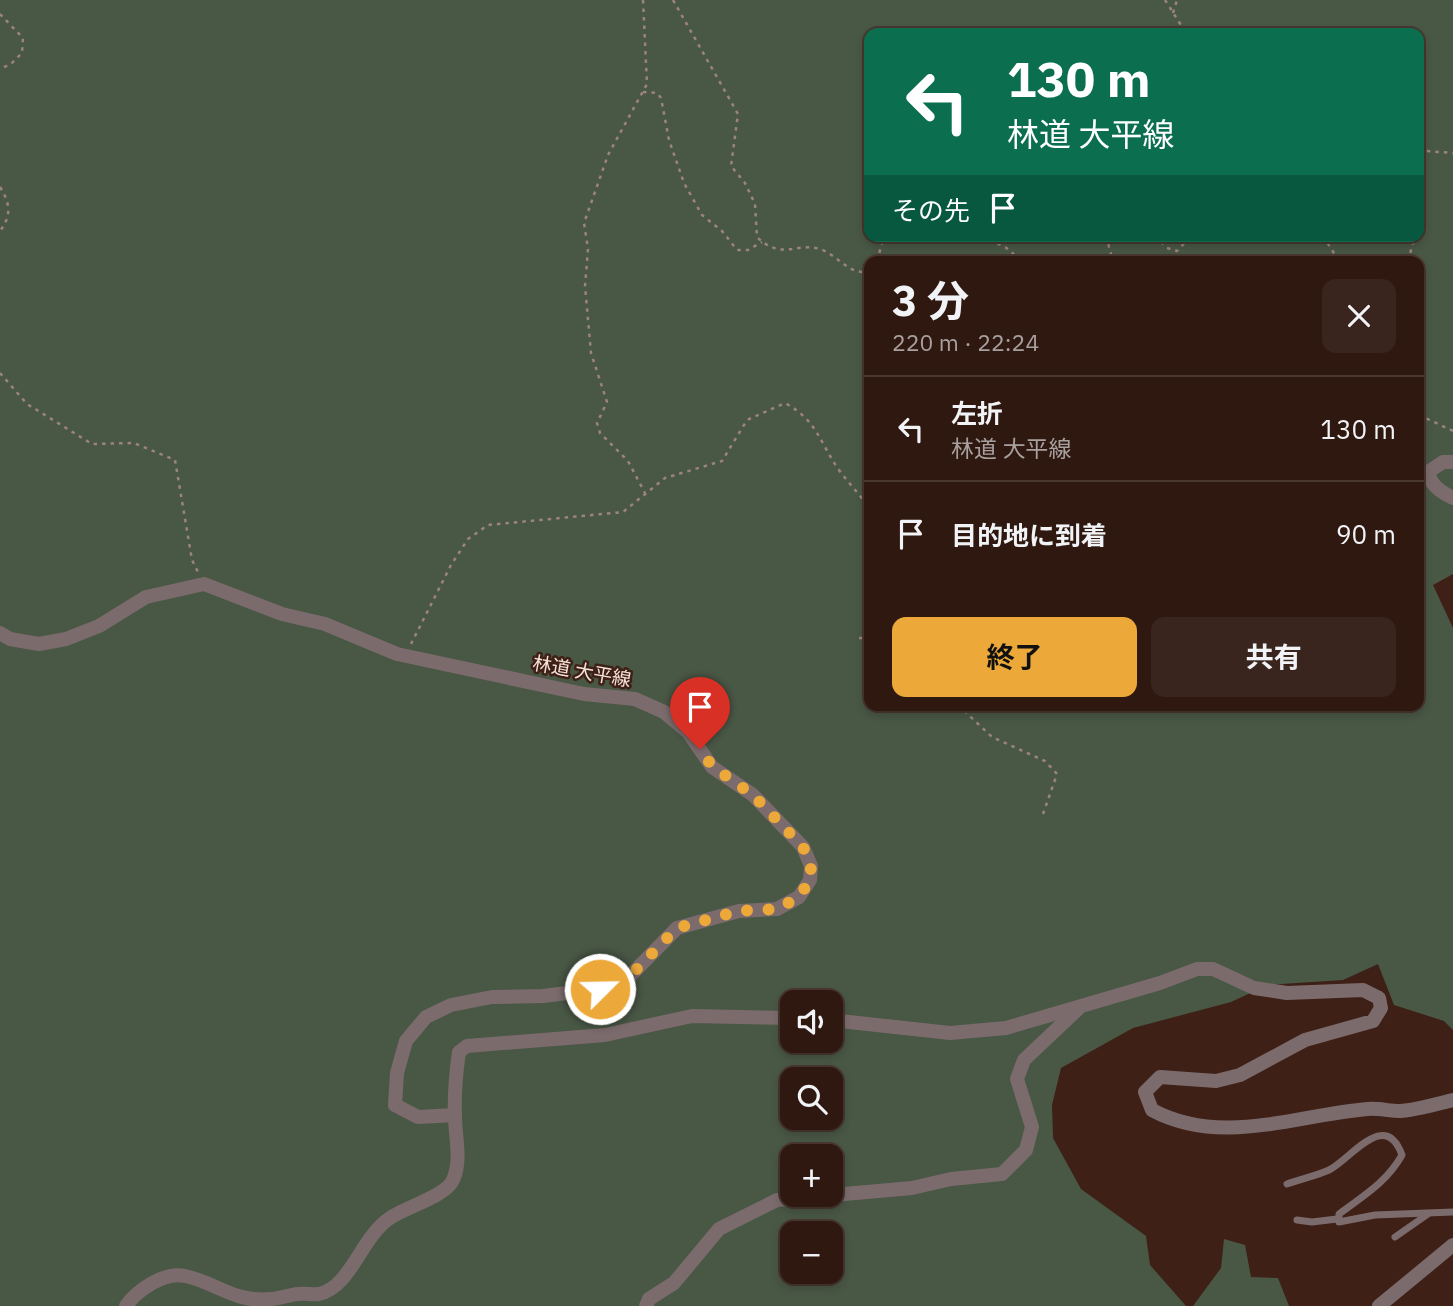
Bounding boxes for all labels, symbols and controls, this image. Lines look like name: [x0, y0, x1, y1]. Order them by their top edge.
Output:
text: 130 m: [1007, 47, 1151, 110]
icon: left: [892, 56, 983, 147]
text: 林道 大平線: [1007, 113, 1175, 155]
icon: arrive: [984, 189, 1022, 227]
text: その先: [892, 193, 970, 227]
text: 3 分: [892, 273, 969, 328]
button: close: [1322, 279, 1396, 353]
text: 220 m · 22:24: [892, 327, 1039, 357]
text: 左折: [951, 396, 1003, 430]
icon: left: [892, 410, 930, 448]
text: 130 m: [1320, 412, 1396, 446]
text: 林道 大平線: [951, 433, 1071, 463]
icon: arrive: [892, 515, 930, 553]
text: 90 m: [1336, 517, 1396, 551]
text: 目的地に到着: [951, 518, 1107, 552]
button: 終了: [892, 617, 1137, 697]
button: 共有: [1151, 617, 1396, 697]
street label: 林道 大平線: [531, 651, 633, 691]
pin: [670, 677, 730, 749]
icon: arrive: [681, 688, 719, 726]
position arrow: [563, 952, 637, 1026]
map controls: [780, 990, 843, 1284]
button: sound: [780, 990, 843, 1053]
button: search: [780, 1067, 843, 1130]
button: +: [780, 1144, 843, 1207]
button: −: [780, 1221, 843, 1284]

